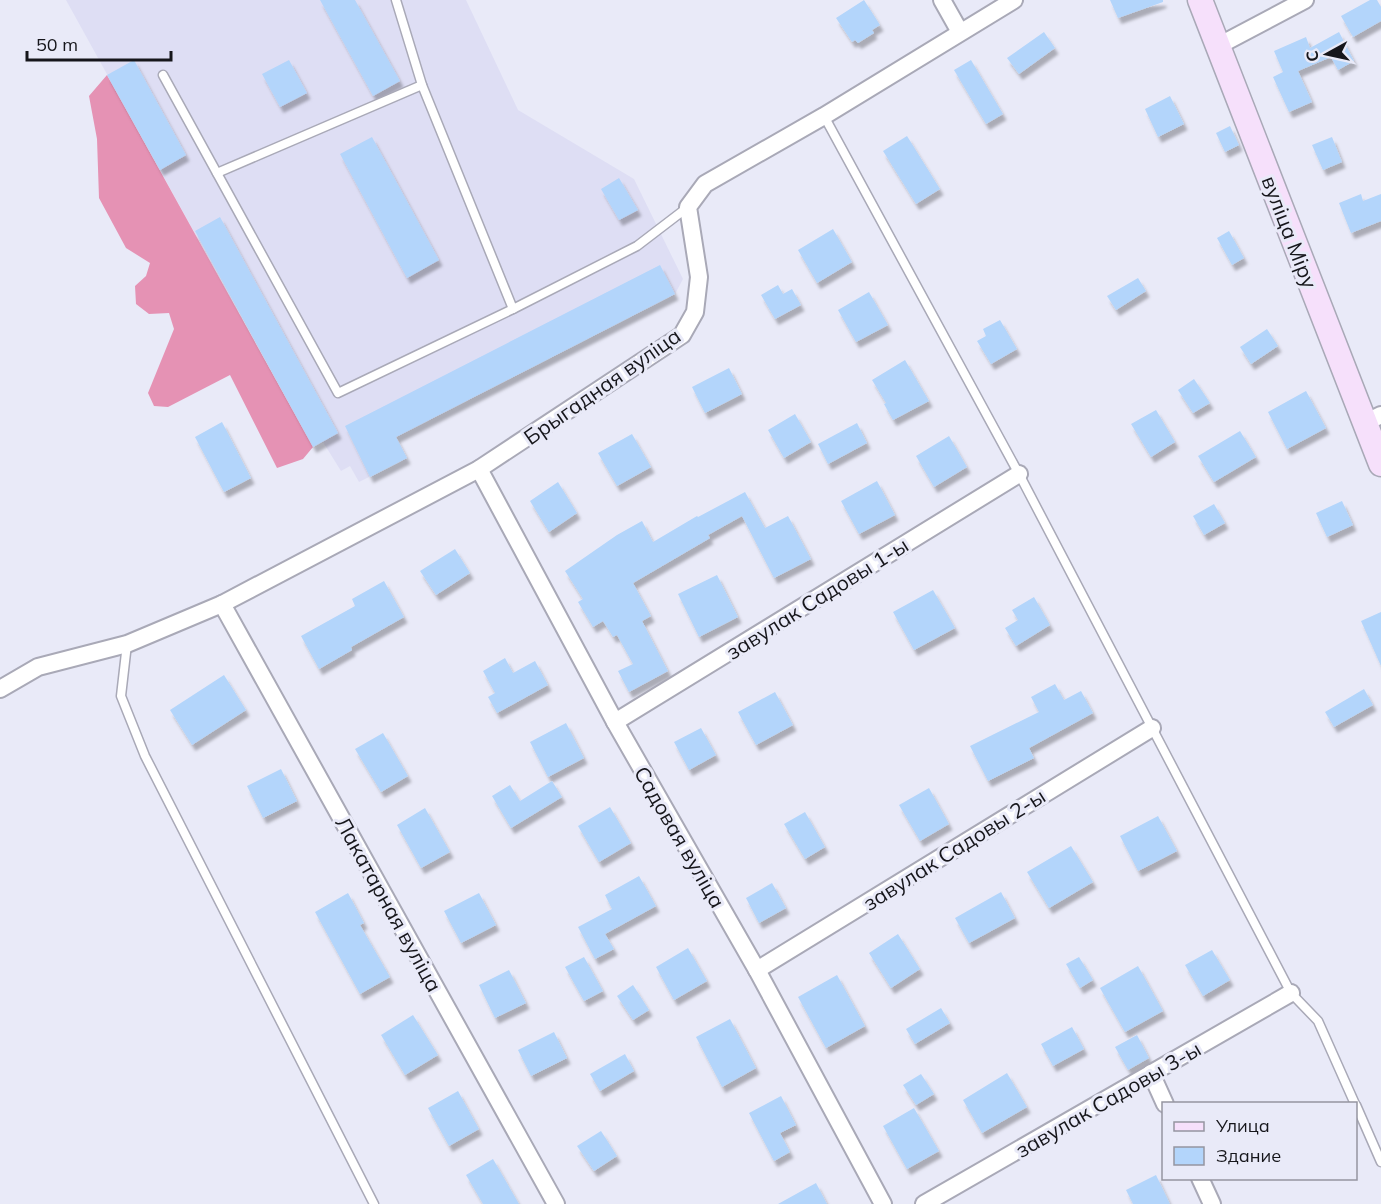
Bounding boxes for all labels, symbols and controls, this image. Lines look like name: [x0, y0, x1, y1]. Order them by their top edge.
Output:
scale bar: [27, 24, 171, 62]
north arrow: [1297, 24, 1357, 84]
text: 50 m: [36, 33, 78, 56]
text: С: [1301, 49, 1323, 63]
street label: вуліца Міру: [1257, 172, 1323, 292]
street label: Брыгадная вуліца: [519, 322, 685, 450]
street label: завулак Садовы 1-ы: [721, 531, 913, 665]
street label: Садовая вуліца: [629, 762, 731, 912]
street label: завулак Садовы 2-ы: [858, 782, 1050, 916]
street label: Лакатарная вуліца: [330, 812, 448, 996]
street label: завулак Садовы 3-ы: [1011, 1035, 1205, 1163]
legend: [1162, 1102, 1357, 1180]
text: Улица: [1215, 1114, 1270, 1137]
text: Здание: [1216, 1144, 1281, 1167]

